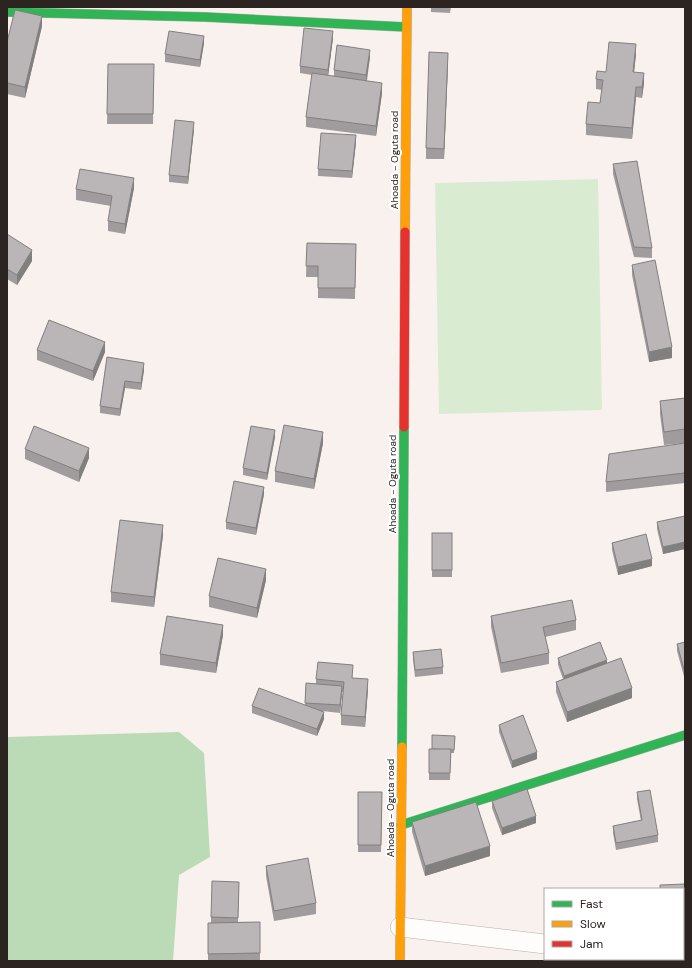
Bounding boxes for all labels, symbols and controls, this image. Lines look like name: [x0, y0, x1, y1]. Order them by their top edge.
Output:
street label: Ahoada - Oguta road: [388, 111, 401, 209]
street label: Ahoada - Oguta road: [386, 435, 399, 533]
street label: Ahoada - Oguta road: [384, 759, 397, 857]
legend: [544, 888, 684, 960]
text: Fast: [580, 896, 603, 912]
text: Slow: [580, 916, 606, 932]
text: Jam: [580, 936, 603, 952]

